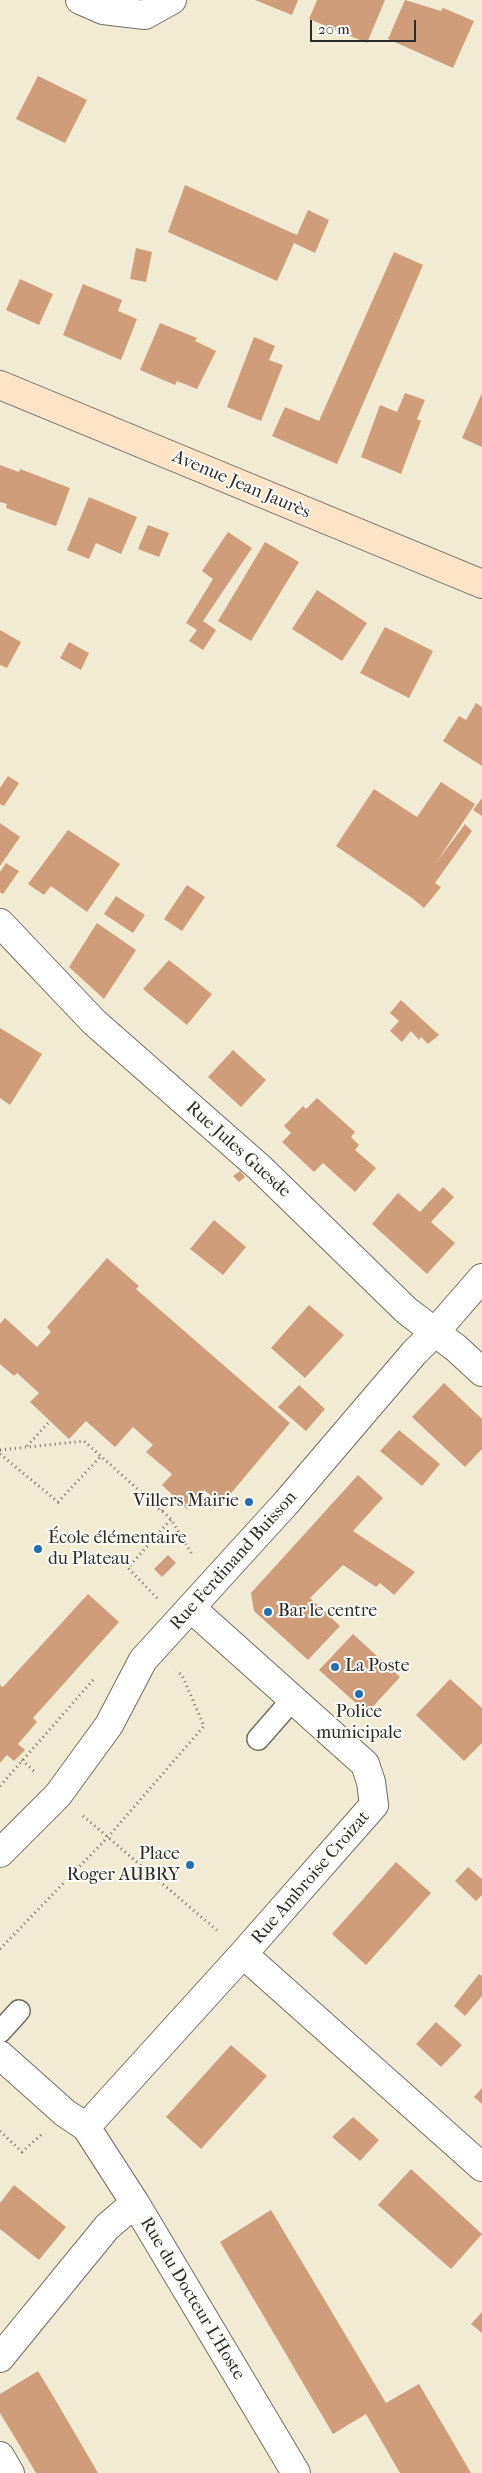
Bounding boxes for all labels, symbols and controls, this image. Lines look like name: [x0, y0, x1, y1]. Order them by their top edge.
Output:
scale bar: [312, 10, 418, 42]
text: 20 m: [318, 20, 350, 38]
street label: Avenue Jean Jaurès: [169, 446, 313, 524]
street label: Rue Jules Guesde: [181, 1097, 295, 1203]
street label: Rue Ferdinand Buisson: [166, 1487, 302, 1635]
place label: Villers Mairie: [133, 1491, 239, 1513]
marker: Villers Mairie: [243, 1496, 255, 1508]
place label: École élémentaire du Plateau: [48, 1528, 187, 1570]
marker: École élémentaire du Plateau: [32, 1543, 44, 1555]
place label: Bar le centre: [278, 1601, 377, 1623]
marker: Bar le centre: [262, 1606, 274, 1618]
place label: La Poste: [345, 1656, 410, 1678]
marker: La Poste: [329, 1661, 341, 1673]
marker: Police municipale: [353, 1688, 365, 1700]
place label: Police municipale: [316, 1702, 402, 1745]
street label: Rue Ambroise Croizat: [247, 1807, 375, 1949]
place label: Place Roger AUBRY: [67, 1844, 180, 1886]
marker: Place Roger AUBRY: [184, 1859, 196, 1871]
street label: Rue du Docteur L'Hoste: [135, 2214, 249, 2384]

